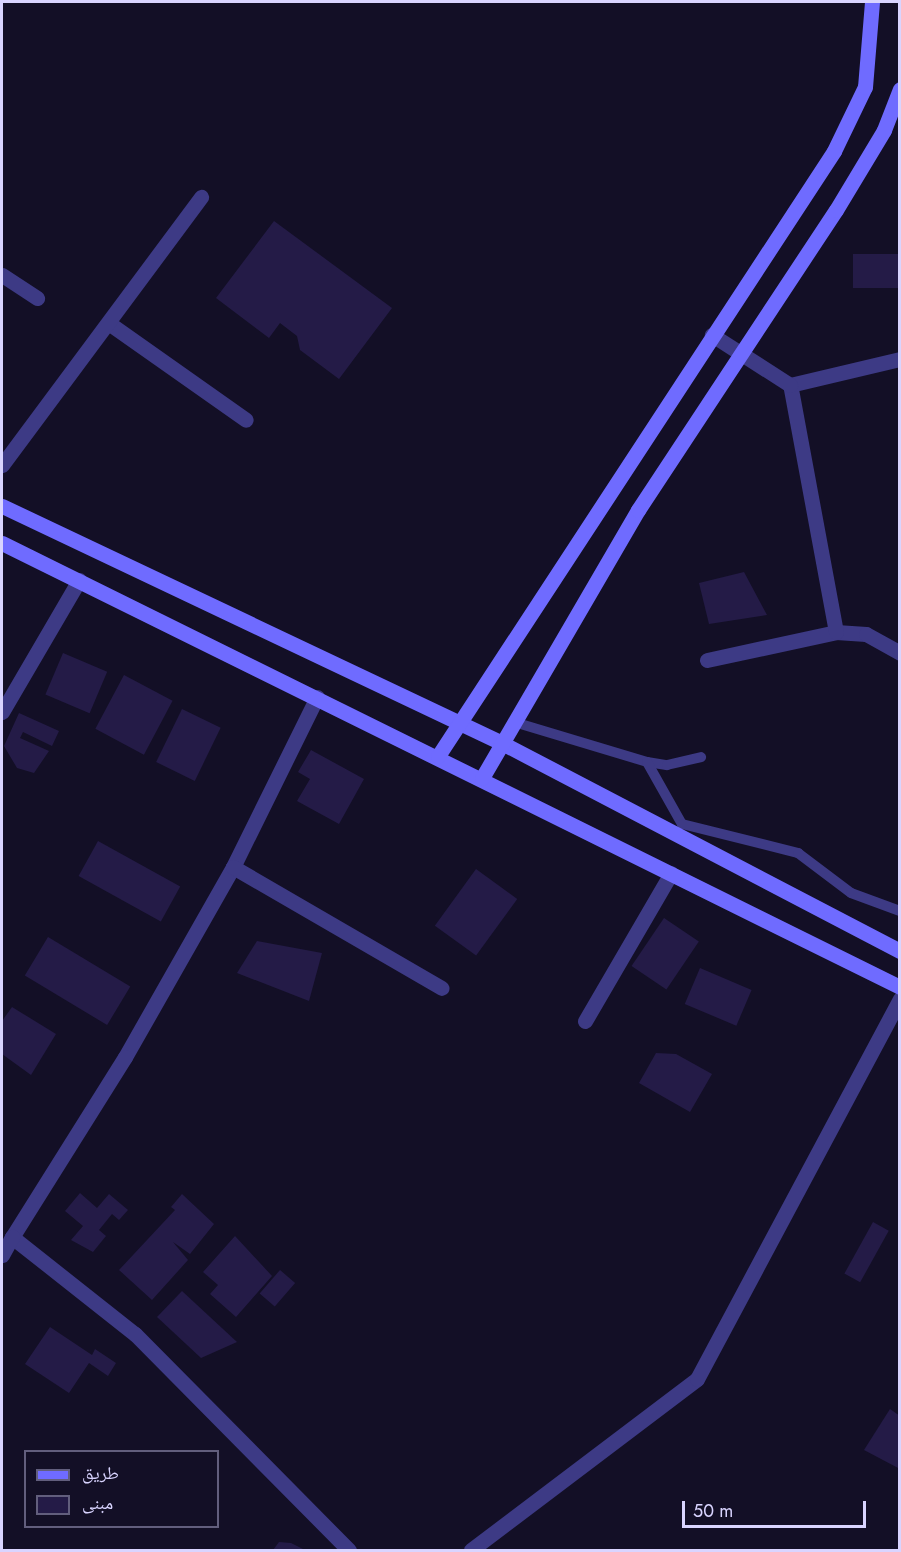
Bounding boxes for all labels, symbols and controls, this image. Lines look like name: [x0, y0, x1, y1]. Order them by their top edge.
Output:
legend: [24, 1450, 219, 1528]
text: طريق: [82, 1460, 119, 1486]
scale bar: [685, 1489, 870, 1527]
text: مبنى: [82, 1490, 113, 1516]
text: 50 m: [693, 1498, 733, 1524]

